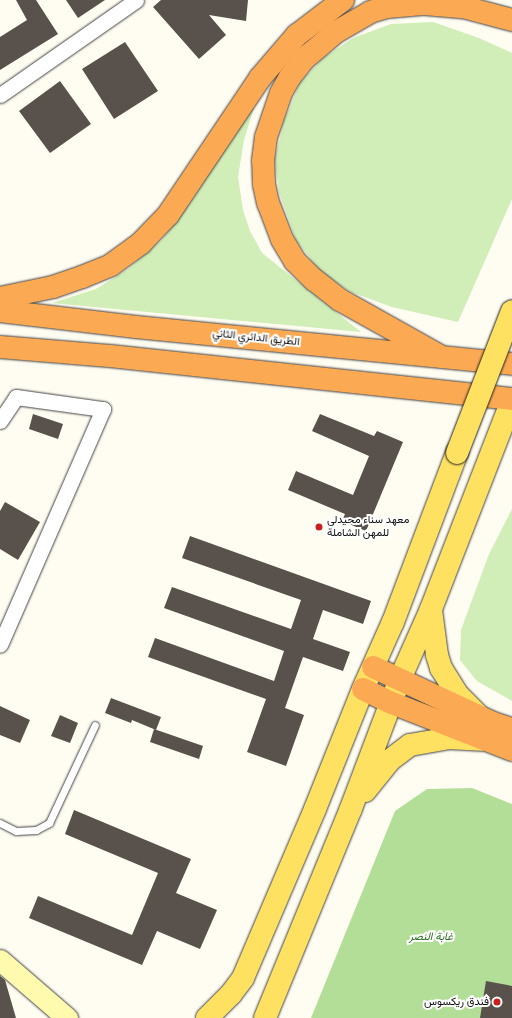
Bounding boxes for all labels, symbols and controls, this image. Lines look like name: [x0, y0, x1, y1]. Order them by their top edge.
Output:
street label: الطريق الدائري الثاني: [212, 327, 300, 349]
place label: معهد سناء محيدلي للمهن الشاملة: [327, 514, 409, 540]
marker: معهد سناء محيدلي للمهن الشاملة: [314, 522, 324, 532]
park label: غابة النصر: [409, 930, 453, 944]
place label: فندق ريكسوس: [424, 995, 489, 1009]
marker: فندق ريكسوس: [492, 997, 502, 1007]

